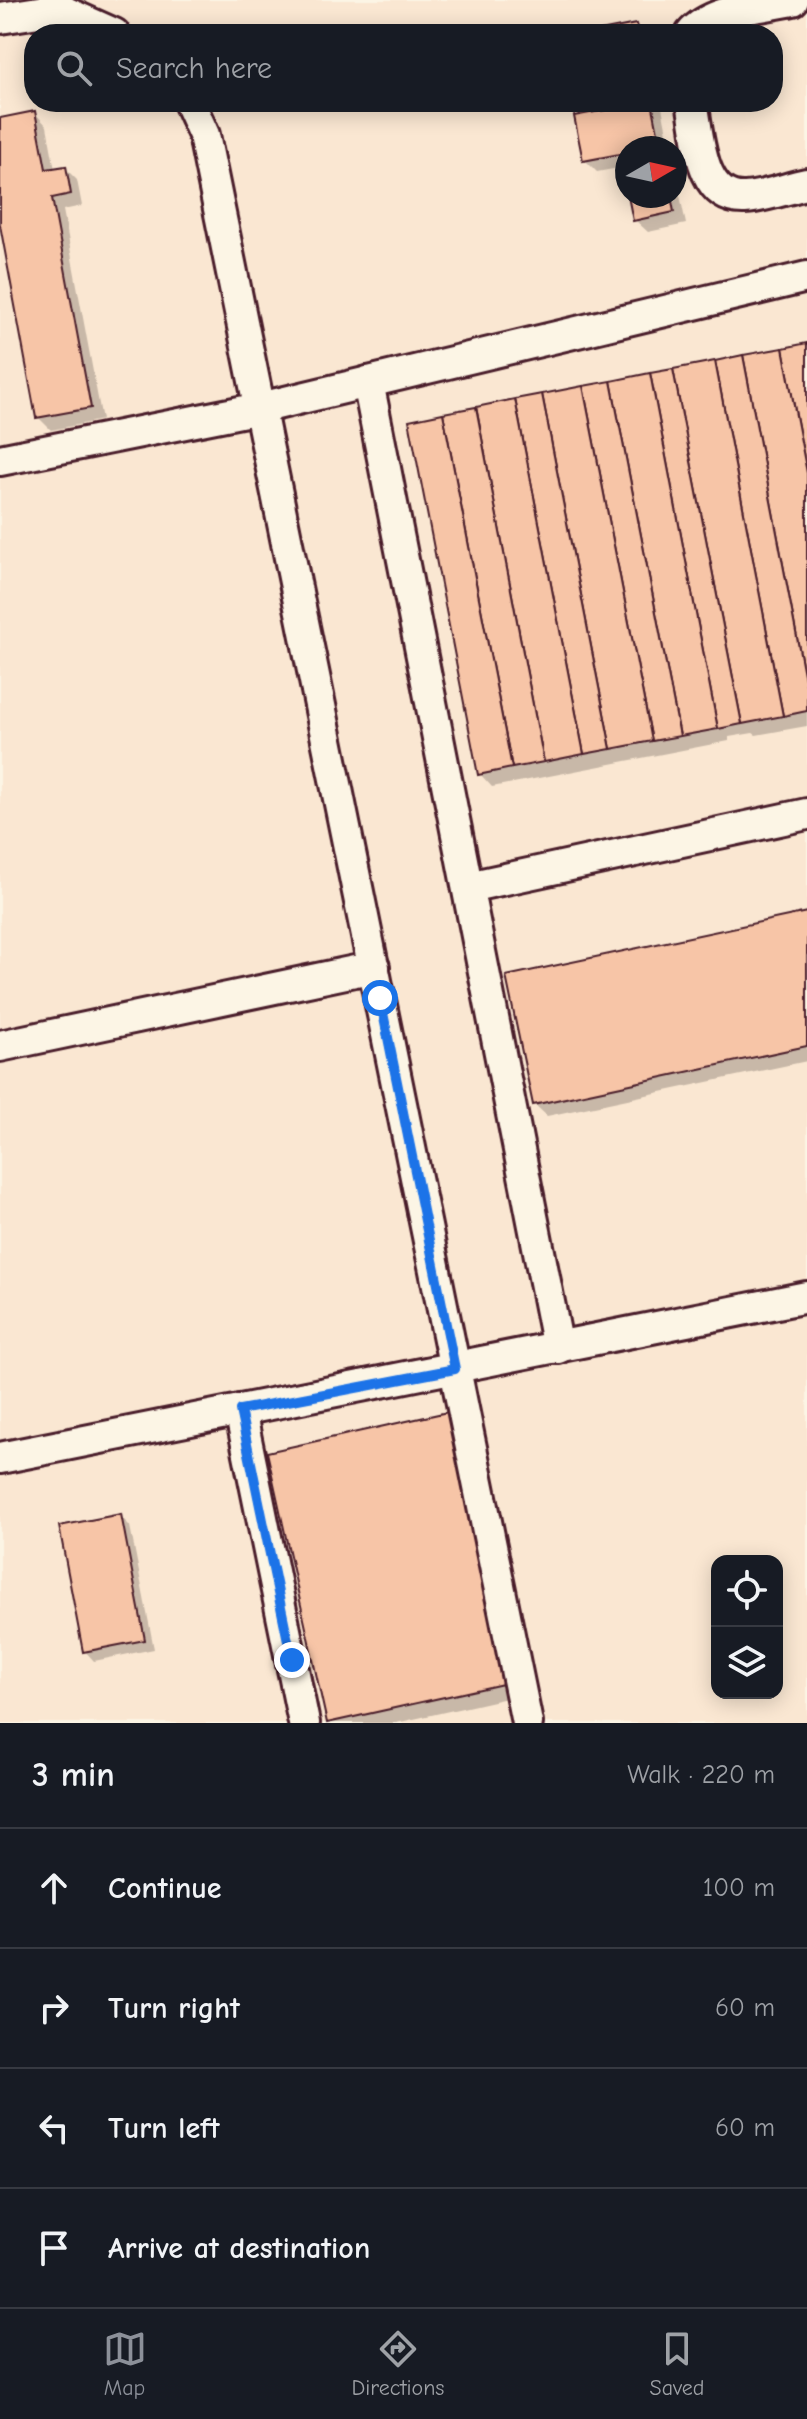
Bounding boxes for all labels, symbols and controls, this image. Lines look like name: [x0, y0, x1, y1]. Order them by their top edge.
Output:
search box: [24, 24, 783, 112]
icon: search: [52, 46, 96, 90]
text: Search here: [116, 51, 272, 86]
north arrow: [615, 136, 687, 208]
route start: [362, 980, 398, 1016]
map controls: [711, 1555, 783, 1699]
button: locate: [711, 1555, 783, 1627]
button: layers: [711, 1627, 783, 1699]
route end: [274, 1642, 310, 1678]
text: 3 min: [32, 1755, 115, 1795]
text: Walk · 220 m: [627, 1760, 775, 1790]
icon: ahead: [32, 1866, 76, 1910]
text: Continue: [108, 1871, 222, 1906]
text: 100 m: [703, 1873, 775, 1903]
icon: right: [32, 1986, 76, 2030]
text: Turn right: [108, 1991, 240, 2026]
text: 60 m: [715, 1993, 775, 2023]
icon: left: [32, 2106, 76, 2150]
text: Turn left: [108, 2111, 220, 2146]
text: 60 m: [715, 2113, 775, 2143]
icon: arrive: [32, 2226, 76, 2270]
text: Arrive at destination: [108, 2231, 370, 2266]
tab: Map: [103, 2327, 147, 2401]
tab: Directions: [352, 2327, 445, 2401]
tab: Saved: [650, 2327, 704, 2401]

